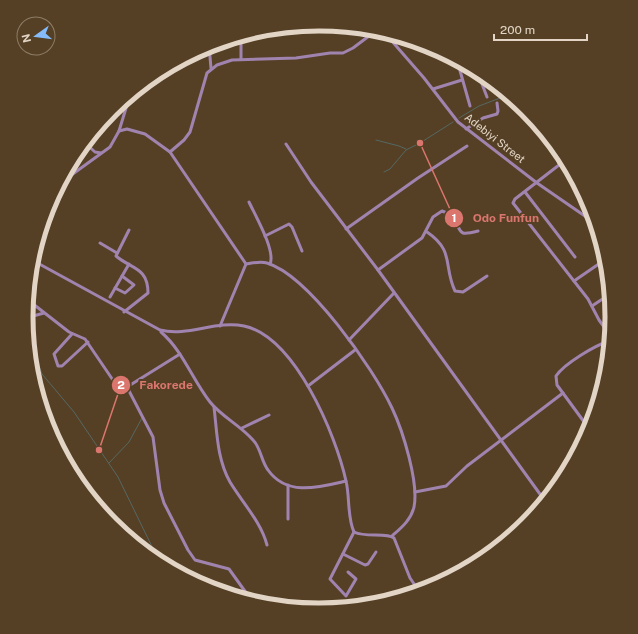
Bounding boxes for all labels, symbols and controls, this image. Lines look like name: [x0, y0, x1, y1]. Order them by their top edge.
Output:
north arrow: [16, 16, 56, 56]
scale bar: [494, 16, 587, 42]
text: 200 m: [500, 23, 535, 37]
text: N: [19, 33, 33, 44]
street label: Adebiyi Street: [462, 111, 528, 165]
callout: Odo Funfun: [444, 206, 547, 230]
text: 1: [451, 211, 457, 225]
text: Odo Funfun: [473, 211, 539, 225]
callout: Fakorede: [111, 373, 201, 397]
text: 2: [117, 378, 125, 392]
text: Fakorede: [139, 378, 193, 392]

